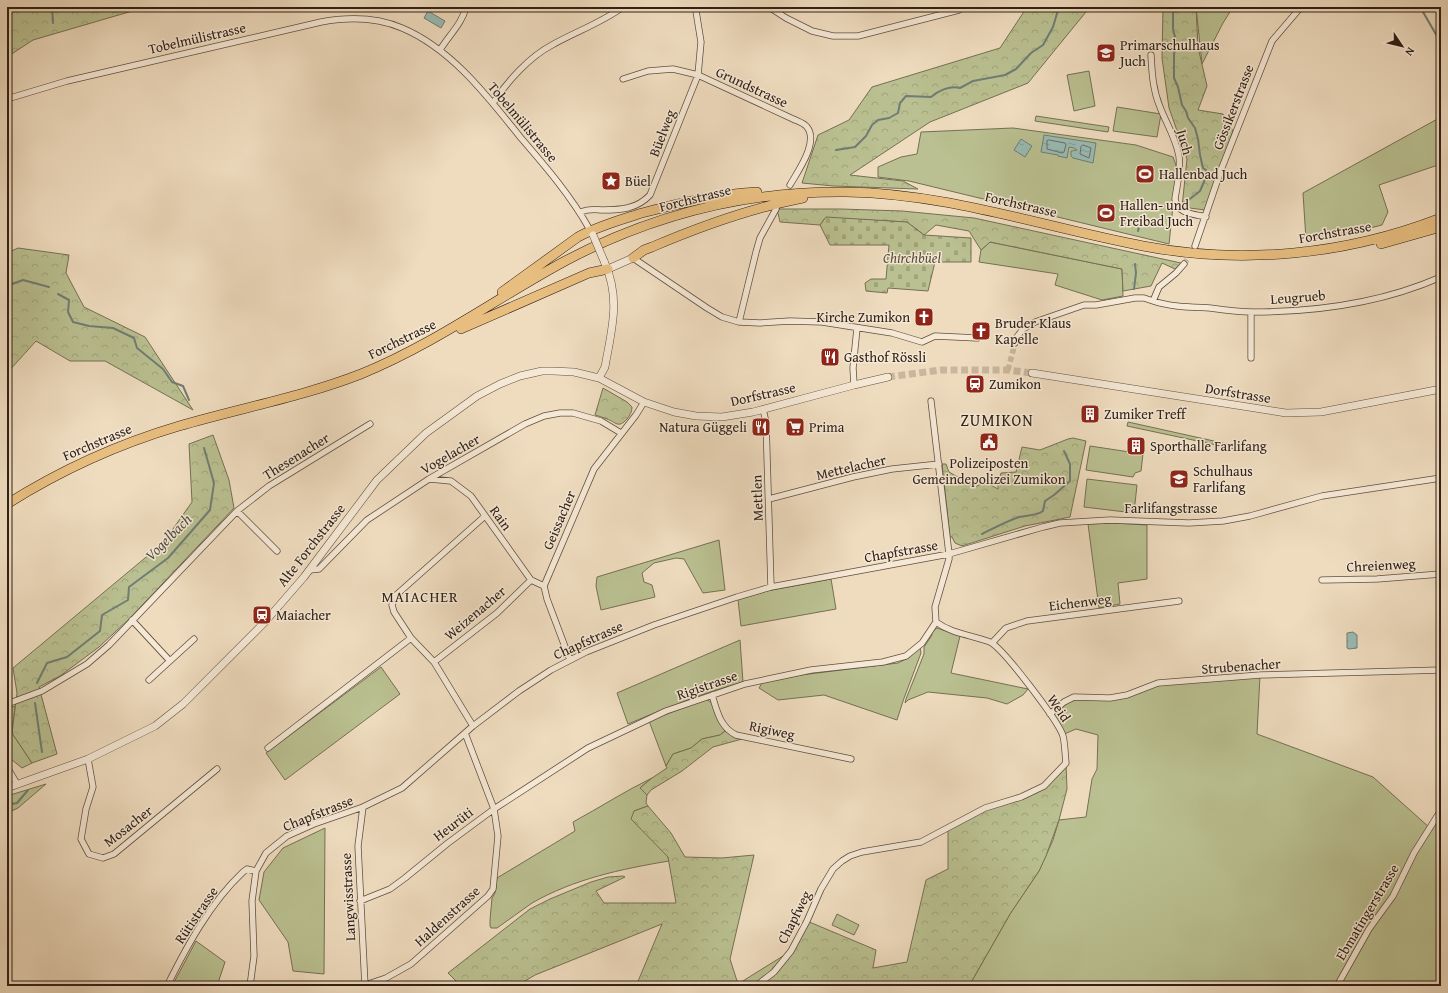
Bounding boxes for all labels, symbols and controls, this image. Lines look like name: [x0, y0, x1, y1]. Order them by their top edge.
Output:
street label: Tobelmülistrasse: [146, 17, 248, 59]
north arrow: [1382, 26, 1422, 66]
place label: Primarschulhaus Juch: [1118, 35, 1220, 71]
school or university icon: Primarschulhaus Juch: [1095, 42, 1117, 64]
text: N: [1401, 44, 1419, 60]
street label: Gössikerstrasse: [1208, 61, 1259, 153]
street label: Grundstrasse: [713, 62, 792, 113]
street label: Tobelmülistrasse: [483, 77, 563, 167]
street label: Büelweg: [644, 106, 680, 160]
street label: Juch: [1171, 125, 1198, 157]
sports icon: Hallenbad Juch: [1134, 163, 1156, 185]
place label: Hallenbad Juch: [1159, 164, 1248, 184]
place icon: Büel: [600, 170, 622, 192]
place label: Büel: [625, 171, 651, 191]
street label: Forchstrasse: [657, 179, 733, 217]
street label: Forchstrasse: [983, 186, 1059, 222]
place label: Hallen- und Freibad Juch: [1120, 195, 1193, 231]
sports icon: Hallen- und Freibad Juch: [1095, 202, 1117, 224]
street label: Forchstrasse: [1297, 216, 1373, 248]
park label: Chirchbüel: [883, 248, 942, 268]
street label: Leugrueb: [1270, 285, 1326, 309]
church icon: Kirche Zumikon: [913, 306, 935, 328]
place label: Kirche Zumikon: [817, 307, 910, 327]
place label: Bruder Klaus Kapelle: [995, 313, 1071, 349]
street label: Forchstrasse: [365, 314, 440, 364]
church icon: Bruder Klaus Kapelle: [970, 320, 992, 342]
restaurant icon: Gasthof Rössli: [819, 346, 841, 368]
place label: Gasthof Rössli: [844, 347, 926, 367]
station icon: Zumikon: [964, 373, 986, 395]
place label: Zumikon: [989, 374, 1041, 394]
street label: Dorfstrasse: [728, 377, 798, 411]
street label: Dorfstrasse: [1204, 378, 1273, 408]
building icon: Zumiker Treff: [1079, 403, 1101, 425]
place label: Zumiker Treff: [1104, 404, 1188, 424]
district label: ZUMIKON: [960, 408, 1034, 432]
restaurant icon: Natura Güggeli: [750, 416, 772, 438]
supermarket icon: Prima: [784, 416, 806, 438]
place label: Natura Güggeli: [659, 417, 747, 437]
place label: Prima: [809, 417, 845, 437]
street label: Forchstrasse: [59, 418, 135, 466]
street label: Thesenacher: [259, 428, 333, 484]
street label: Vogelacher: [417, 429, 484, 479]
public building icon: Polizeiposten Gemeindepolizei Zumikon: [978, 431, 1000, 453]
building icon: Sporthalle Farlifang: [1125, 435, 1147, 457]
place label: Sporthalle Farlifang: [1150, 436, 1267, 456]
street label: Mettelacher: [814, 449, 888, 485]
place label: Polizeiposten Gemeindepolizei Zumikon: [912, 453, 1066, 489]
place label: Schulhaus Farlifang: [1193, 461, 1253, 497]
school or university icon: Schulhaus Farlifang: [1168, 468, 1190, 490]
street label: Mettlen: [746, 474, 768, 521]
street label: Geissacher: [538, 487, 581, 553]
street label: Farlifangstrasse: [1125, 498, 1218, 518]
street label: Alte Forchstrasse: [272, 499, 350, 591]
street label: Rain: [485, 501, 517, 535]
water label: Vogelbach: [140, 509, 196, 565]
street label: Chapfstrasse: [863, 535, 940, 567]
street label: Chreienweg: [1346, 553, 1416, 577]
street label: Weizenacher: [440, 581, 510, 645]
district label: MAIACHER: [381, 586, 459, 607]
street label: Eichenweg: [1048, 588, 1112, 616]
station icon: Maiacher: [251, 604, 273, 626]
place label: Maiacher: [276, 605, 331, 625]
street label: Chapfstrasse: [550, 616, 627, 664]
street label: Strubenacher: [1201, 653, 1282, 679]
street label: Rigistrasse: [674, 665, 741, 705]
street label: Weid: [1043, 690, 1076, 726]
street label: Rigiweg: [747, 715, 797, 745]
street label: Chapfstrasse: [280, 790, 357, 836]
street label: Mosacher: [99, 800, 157, 851]
street label: Heurüti: [429, 802, 477, 846]
street label: Langwisstrasse: [336, 852, 360, 942]
street label: Ebmatingerstrasse: [1330, 860, 1404, 964]
street label: Haldenstrasse: [410, 881, 485, 951]
street label: Rütistrasse: [170, 882, 223, 948]
street label: Chapfweg: [772, 887, 816, 947]

